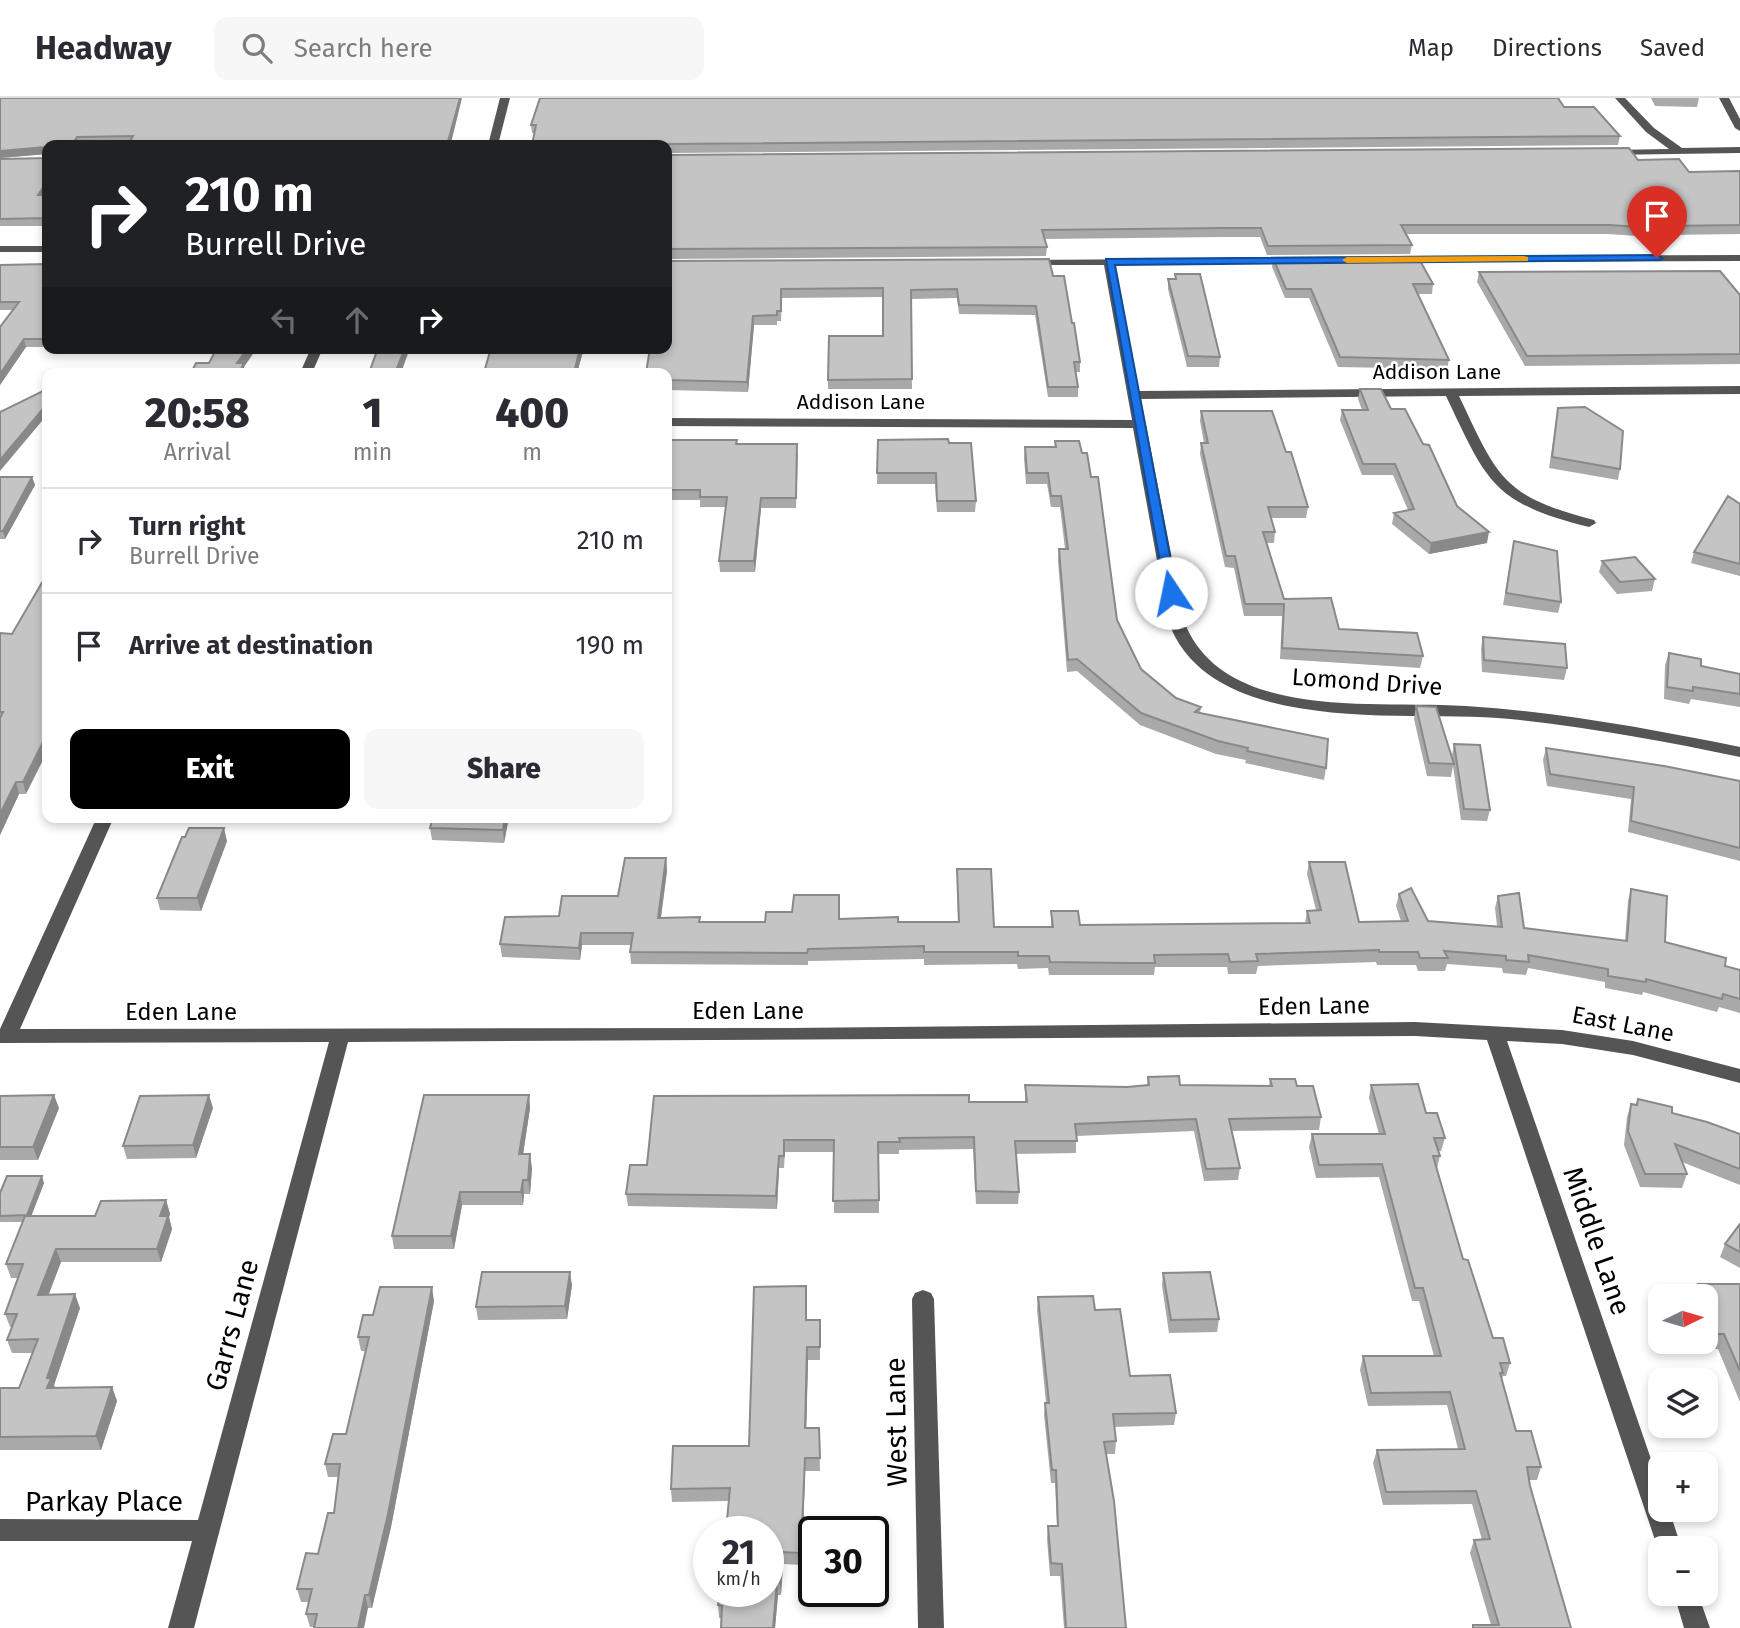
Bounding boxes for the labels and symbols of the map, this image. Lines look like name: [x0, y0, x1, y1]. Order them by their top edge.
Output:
pin: [1627, 186, 1687, 258]
street label: Addison Lane: [1373, 359, 1501, 385]
street label: Addison Lane: [797, 389, 925, 415]
position arrow: [1134, 556, 1208, 630]
street label: Lomond Drive: [1291, 663, 1443, 701]
street label: Eden Lane: [1258, 991, 1370, 1021]
street label: Eden Lane: [692, 997, 804, 1025]
street label: Eden Lane: [125, 998, 237, 1026]
street label: East Lane: [1570, 1000, 1676, 1048]
street label: Middle Lane: [1556, 1163, 1638, 1319]
street label: Garrs Lane: [199, 1255, 265, 1395]
north arrow: [1648, 1284, 1718, 1354]
street label: West Lane: [878, 1357, 914, 1487]
street label: Parkay Place: [25, 1485, 183, 1518]
speed limit sign: 30: [798, 1516, 889, 1607]

